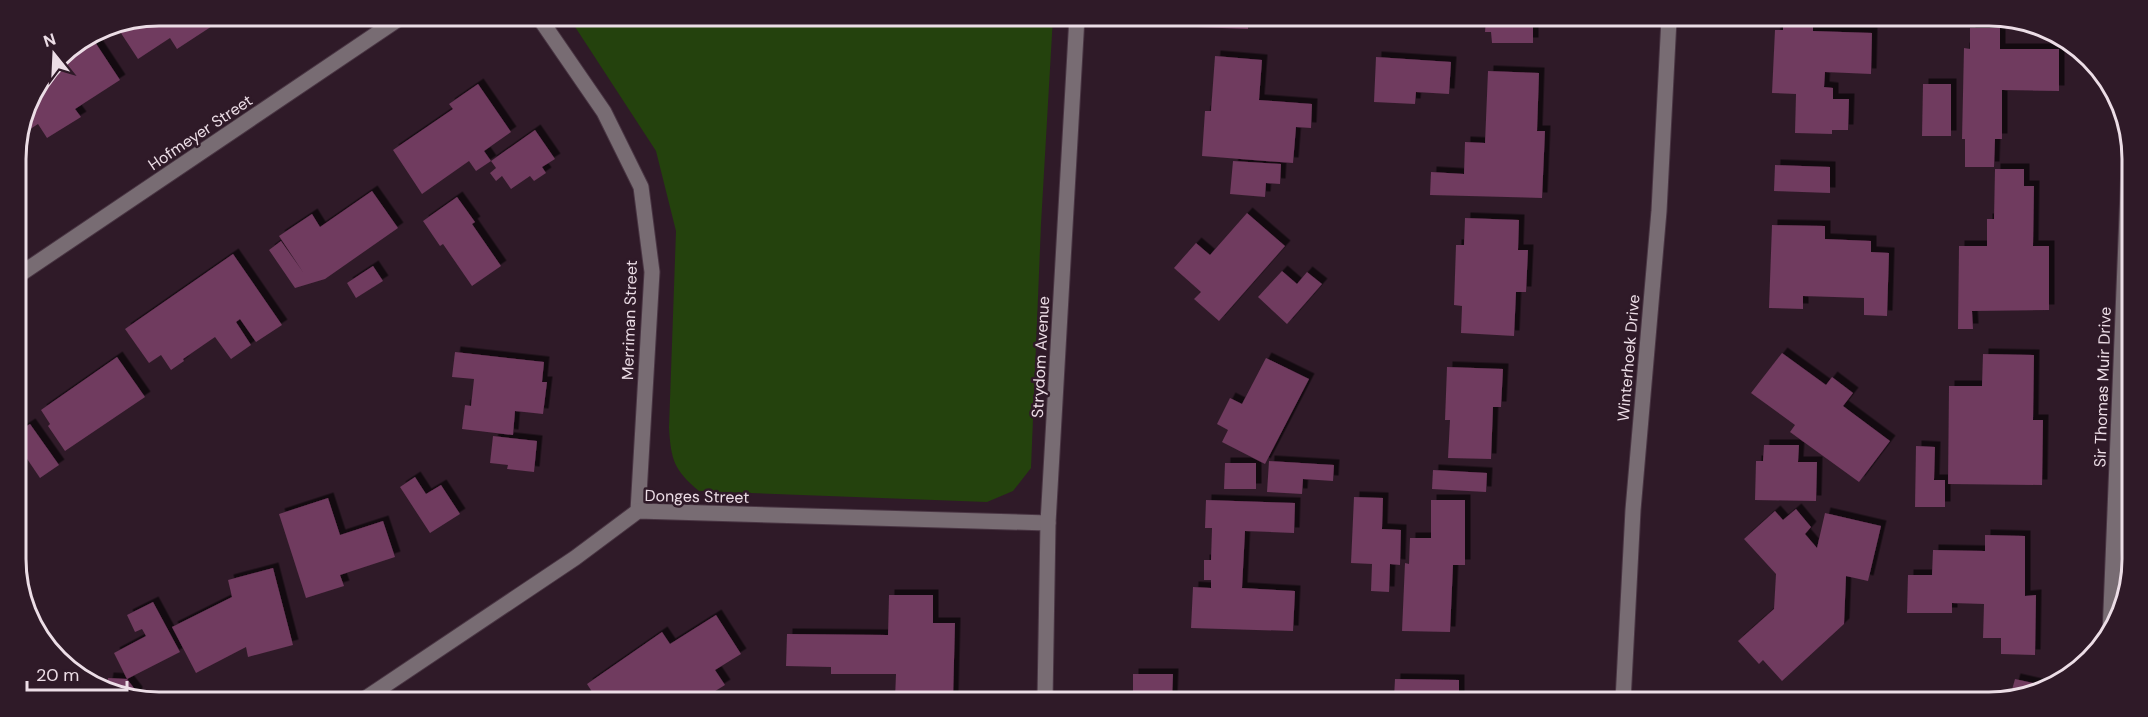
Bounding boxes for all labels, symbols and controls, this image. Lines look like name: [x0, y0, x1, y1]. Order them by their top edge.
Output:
north arrow: [24, 24, 84, 84]
text: N: [41, 28, 58, 52]
street label: Hofmeyer Street: [144, 90, 257, 175]
street label: Merriman Street: [617, 260, 642, 380]
street label: Winterhoek Drive: [1612, 294, 1645, 422]
street label: Strydom Avenue: [1027, 296, 1054, 419]
street label: Sir Thomas Muir Drive: [2089, 306, 2116, 468]
street label: Donges Street: [644, 485, 750, 508]
scale bar: [27, 654, 128, 692]
text: 20 m: [36, 663, 79, 687]

